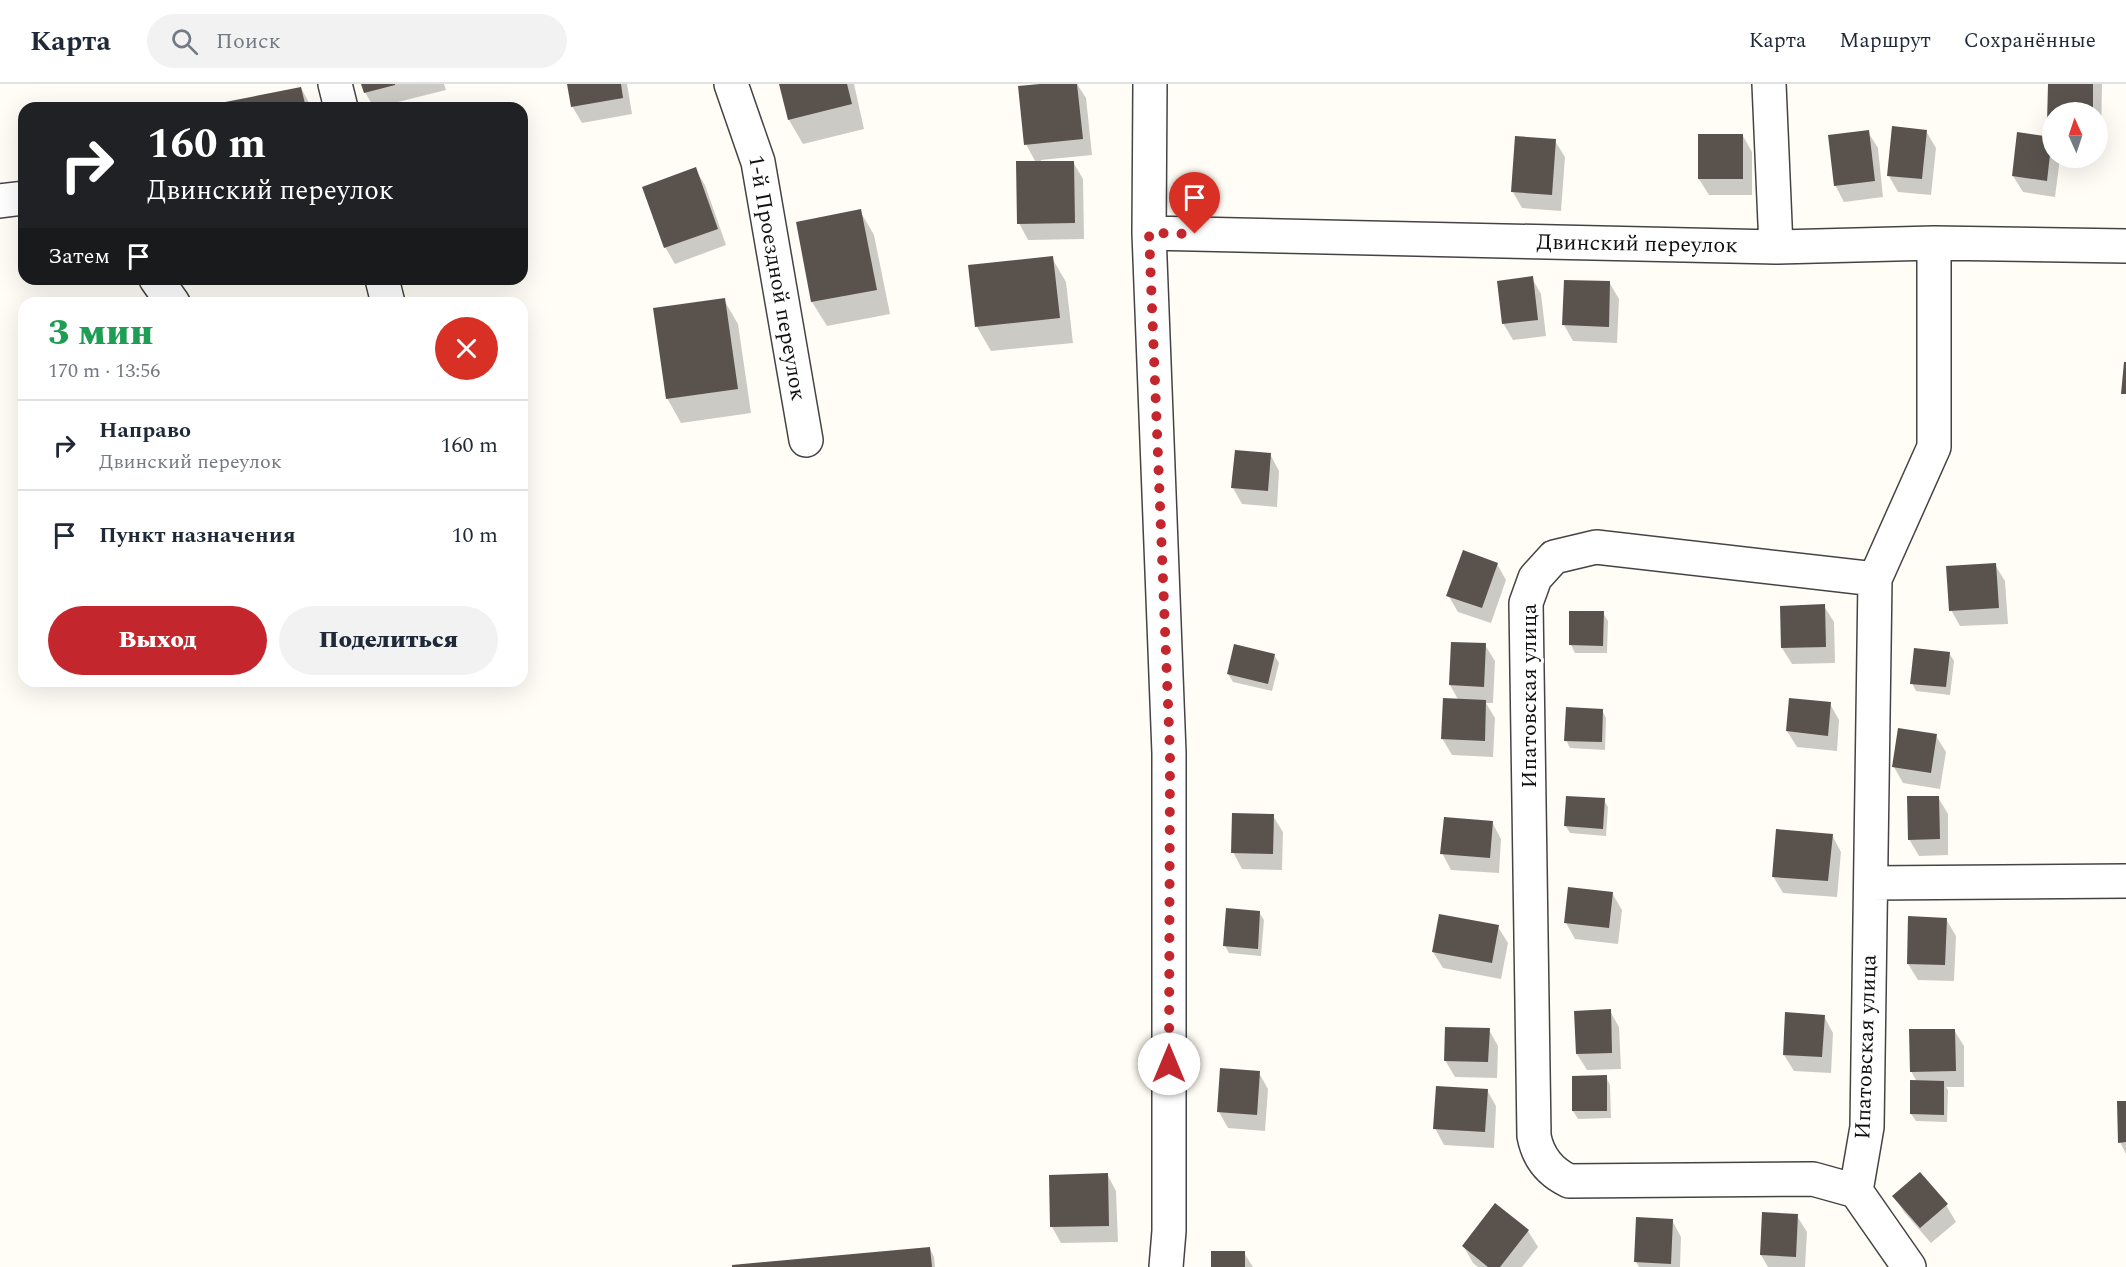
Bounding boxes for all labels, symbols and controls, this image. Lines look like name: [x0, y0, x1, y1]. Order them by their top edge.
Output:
search box: [147, 14, 567, 68]
text: Карта: [30, 20, 111, 63]
icon: search: [168, 25, 201, 58]
text: Поиск: [216, 25, 281, 58]
text: Карта: [1749, 25, 1806, 57]
text: Маршрут: [1839, 25, 1931, 57]
text: Сохранённые: [1964, 25, 2096, 57]
north arrow: [2042, 102, 2108, 168]
map controls: [2042, 102, 2108, 168]
text: 160 m: [147, 113, 266, 176]
icon: right: [48, 126, 126, 204]
street label: 1-й Проездной переулок: [739, 153, 815, 403]
text: Двинский переулок: [147, 170, 394, 212]
pin: [1169, 172, 1220, 234]
icon: arrive: [1178, 181, 1211, 214]
street label: Двинский переулок: [1536, 226, 1738, 262]
text: Затем: [48, 240, 110, 273]
icon: arrive: [122, 240, 155, 273]
text: 3 мин: [48, 306, 153, 361]
button: close: [435, 317, 498, 380]
text: 170 m · 13:56: [48, 356, 160, 386]
text: Направо: [99, 414, 191, 447]
icon: right: [48, 429, 81, 462]
text: 160 m: [441, 429, 498, 462]
text: Двинский переулок: [99, 447, 282, 477]
icon: arrive: [48, 519, 81, 552]
text: Пункт назначения: [99, 519, 296, 552]
text: 10 m: [452, 519, 498, 552]
street label: Ипатовская улица: [1513, 603, 1546, 789]
button: Выход: [48, 606, 267, 675]
button: Поделиться: [279, 606, 498, 675]
street label: Ипатовская улица: [1846, 954, 1886, 1140]
position arrow: [1137, 1032, 1201, 1096]

